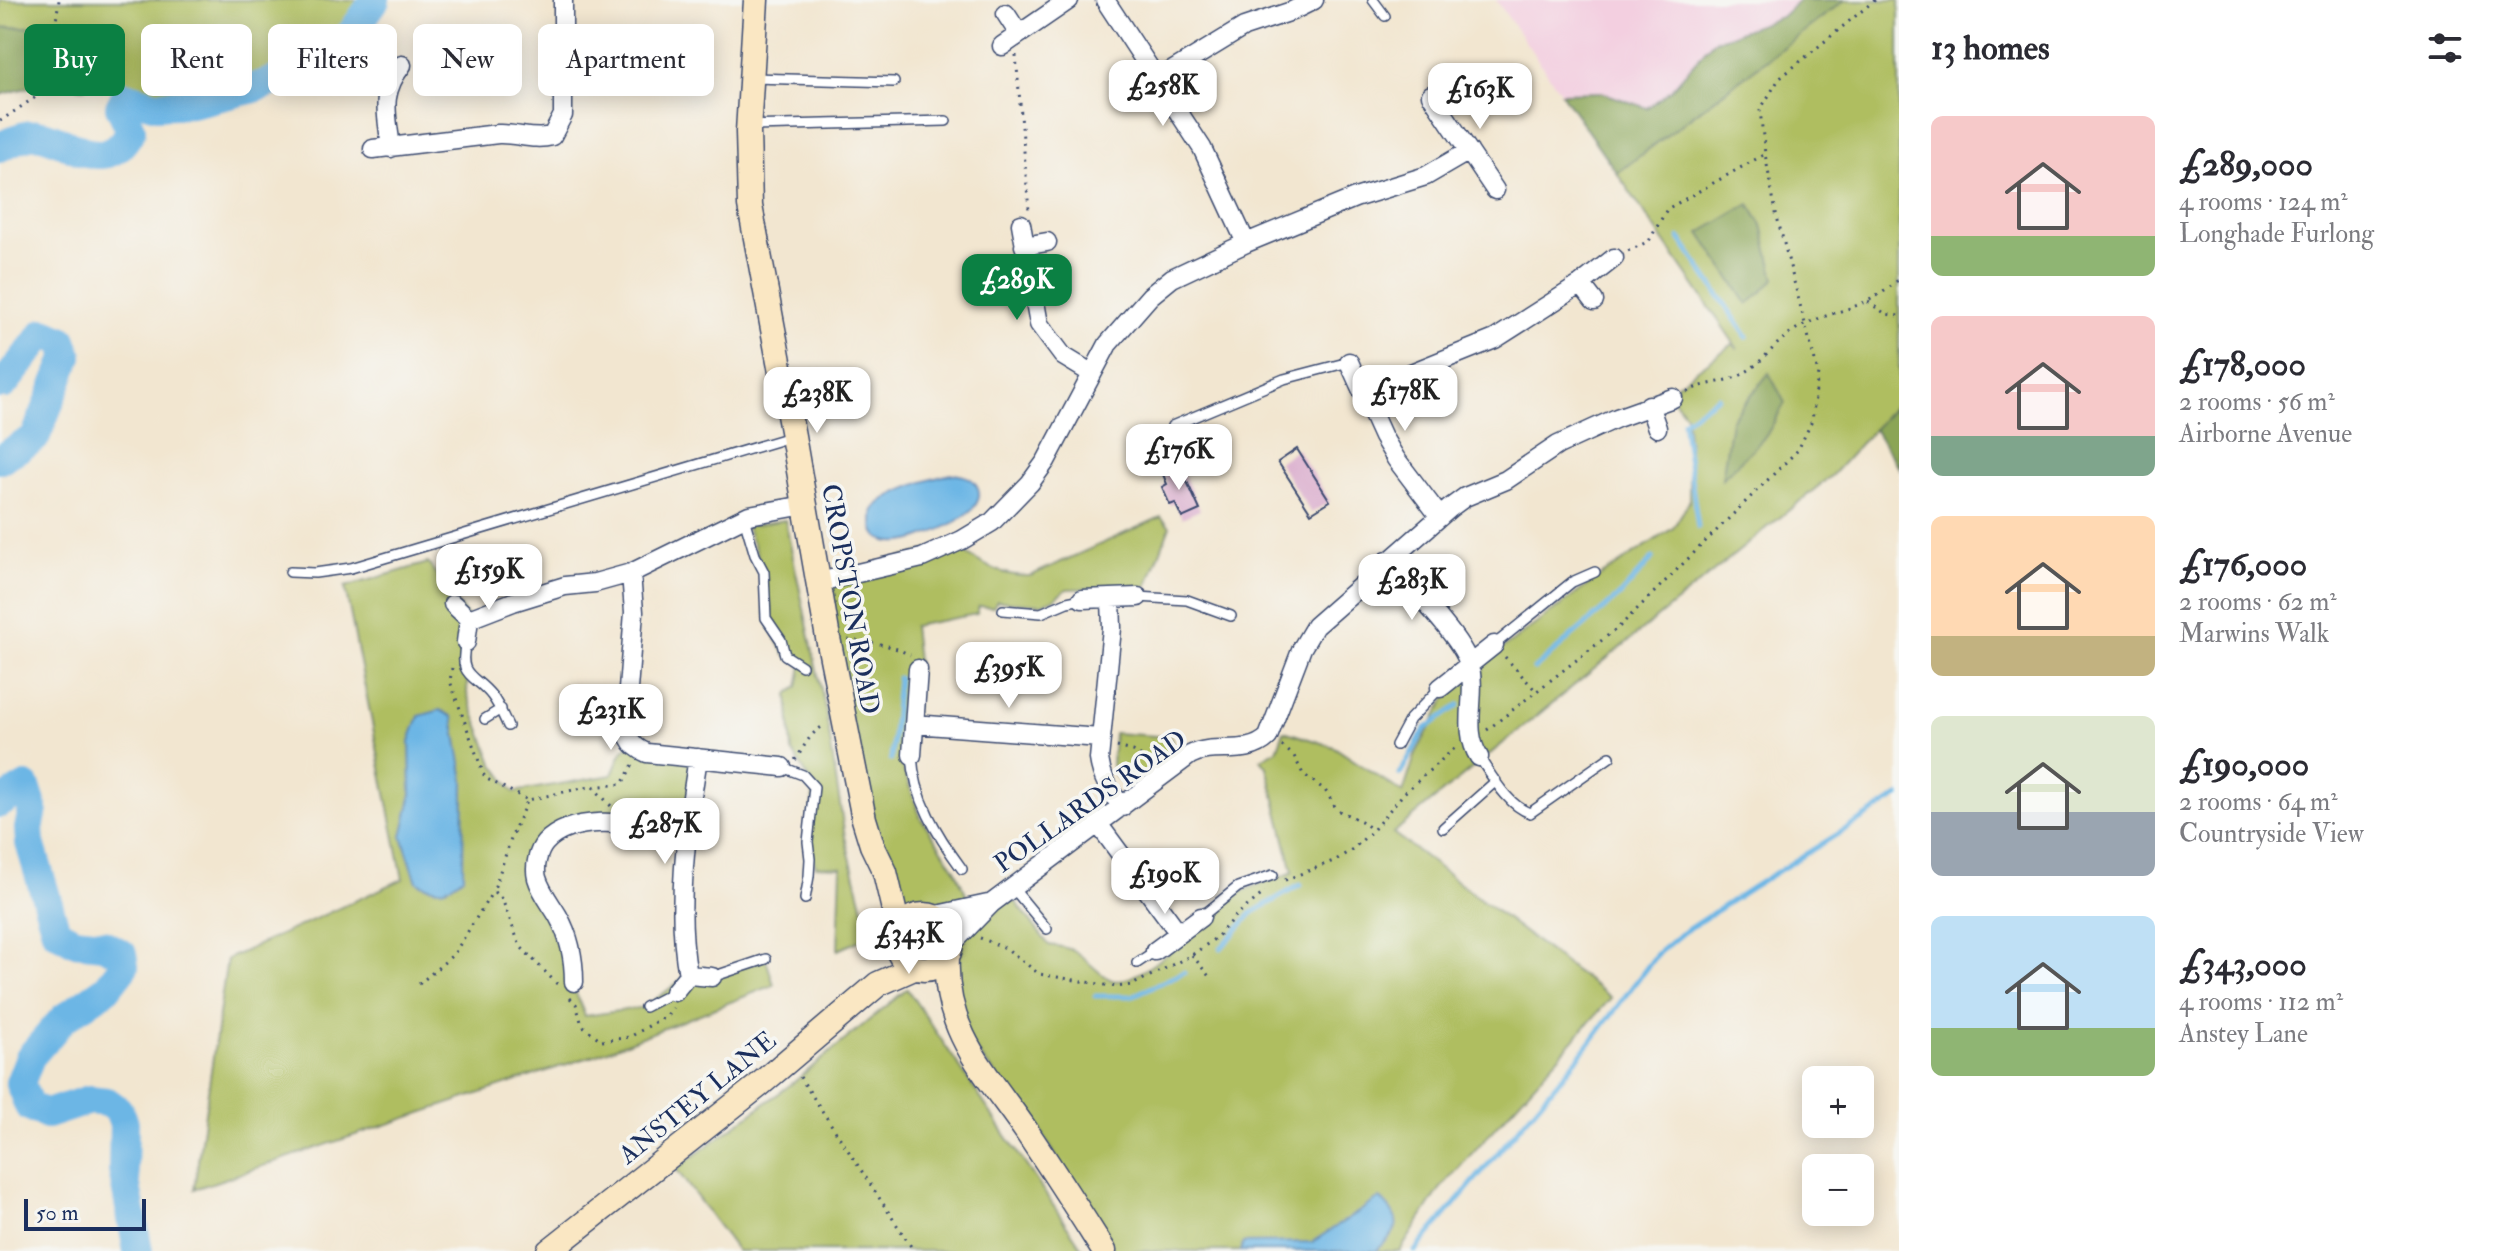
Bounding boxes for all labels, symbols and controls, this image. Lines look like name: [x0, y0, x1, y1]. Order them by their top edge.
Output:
chip: Buy: [24, 24, 125, 96]
chip: Rent: [141, 24, 252, 96]
chip: Filters: [268, 24, 397, 96]
chip: New: [413, 24, 522, 96]
chip: Apartment: [538, 24, 714, 96]
icon: filters: [2423, 26, 2467, 70]
text: 13 homes: [1931, 27, 2050, 70]
pin: £258K: [1107, 60, 1219, 128]
pin: £163K: [1424, 63, 1536, 131]
text: £258K: [1127, 70, 1199, 102]
text: £163K: [1446, 73, 1514, 105]
text: £289,000: [2179, 143, 2313, 186]
icon: home: [1995, 148, 2091, 244]
text: 4 rooms · 124 m²: [2179, 186, 2348, 218]
text: Longhade Furlong: [2179, 218, 2374, 250]
pin: £289K: [961, 254, 1073, 322]
text: £289K: [980, 264, 1054, 296]
text: £178,000: [2179, 343, 2306, 386]
icon: home: [1995, 348, 2091, 444]
pin: £178K: [1349, 365, 1461, 433]
pin: £238K: [761, 367, 873, 435]
text: £178K: [1370, 375, 1440, 407]
text: £238K: [781, 377, 853, 409]
text: 2 rooms · 56 m²: [2179, 386, 2335, 418]
text: Airborne Avenue: [2179, 418, 2352, 450]
pin: £176K: [1123, 424, 1235, 492]
text: £176K: [1144, 434, 1214, 466]
street label: CROPSTON ROAD: [814, 482, 886, 717]
text: £176,000: [2179, 543, 2307, 586]
pin: £159K: [433, 544, 545, 612]
icon: home: [1995, 548, 2091, 644]
text: £159K: [454, 554, 524, 586]
pin: £283K: [1356, 554, 1468, 622]
text: £283K: [1376, 564, 1448, 596]
text: 2 rooms · 62 m²: [2179, 586, 2337, 618]
text: Marwins Walk: [2179, 618, 2329, 650]
pin: £395K: [953, 642, 1065, 710]
text: £395K: [974, 652, 1044, 684]
pin: £231K: [555, 684, 667, 752]
text: £231K: [577, 694, 645, 726]
street label: POLLARDS ROAD: [988, 724, 1193, 880]
text: £190,000: [2179, 743, 2309, 786]
icon: home: [1995, 748, 2091, 844]
text: 2 rooms · 64 m²: [2179, 786, 2338, 818]
pin: £287K: [609, 798, 721, 866]
text: £287K: [629, 808, 702, 840]
text: Countryside View: [2179, 818, 2364, 850]
pin: £190K: [1109, 848, 1221, 916]
text: £190K: [1129, 858, 1201, 890]
pin: £343K: [853, 908, 965, 976]
text: £343K: [874, 918, 944, 950]
text: £343,000: [2179, 943, 2307, 986]
icon: home: [1995, 948, 2091, 1044]
text: 4 rooms · 112 m²: [2179, 986, 2343, 1018]
text: Anstey Lane: [2179, 1018, 2308, 1050]
street label: ANSTEY LANE: [612, 1024, 783, 1172]
map controls: [1802, 1066, 1874, 1226]
button: +: [1802, 1066, 1874, 1138]
button: −: [1802, 1154, 1874, 1226]
scale bar: [24, 1195, 146, 1231]
text: 50 m: [36, 1199, 78, 1227]

